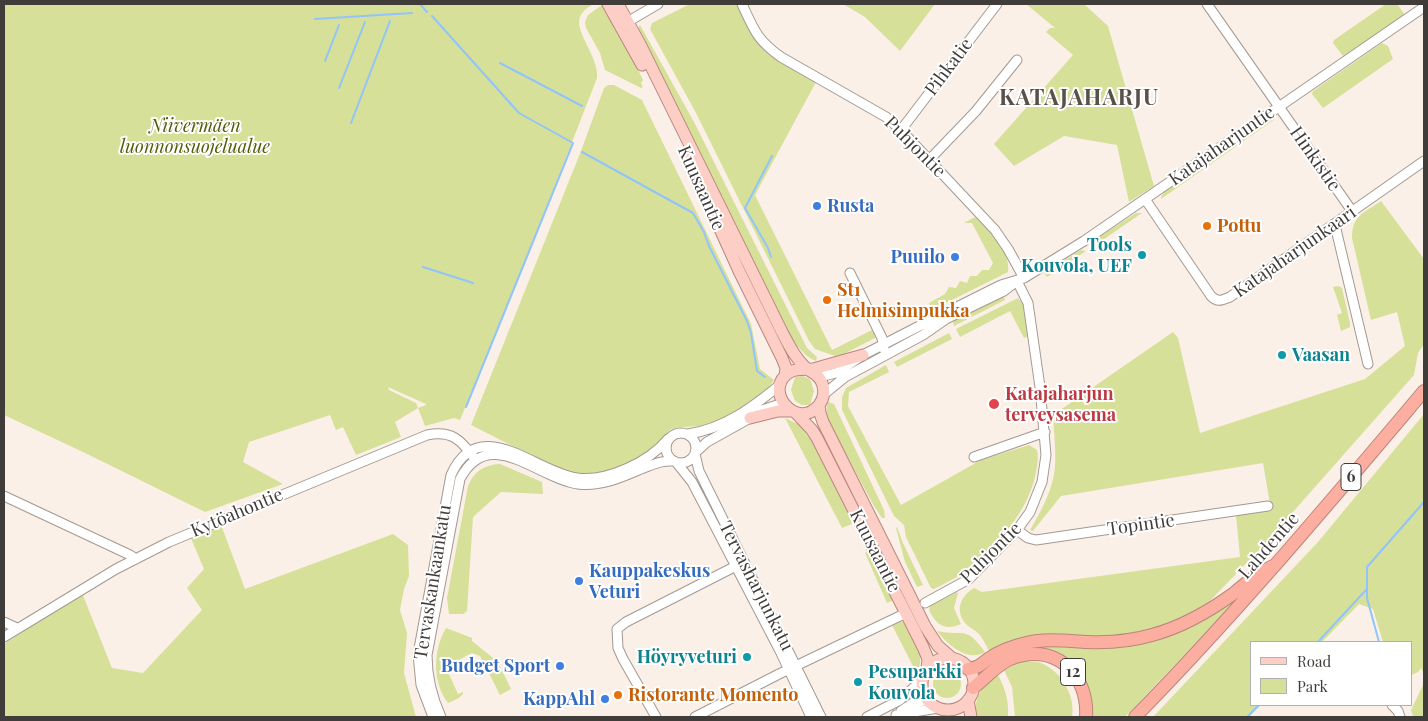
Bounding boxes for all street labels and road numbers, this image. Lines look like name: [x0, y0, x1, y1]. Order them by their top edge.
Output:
street label: Pihkatie: [921, 34, 977, 100]
street label: Katajaharjuntie: [1165, 102, 1279, 190]
street label: Puhjontie: [880, 112, 950, 182]
street label: Hinkistie: [1285, 123, 1345, 195]
street label: Kuusaantie: [673, 142, 729, 234]
street label: Katajaharjunkaari: [1230, 202, 1360, 302]
road number: 6: [1341, 464, 1361, 491]
street label: Kytöahontie: [188, 484, 286, 542]
street label: Tervaskankaankatu: [410, 503, 456, 661]
street label: Kuusaantie: [845, 506, 905, 596]
street label: Lahdentie: [1234, 508, 1304, 584]
street label: Topintie: [1106, 510, 1176, 540]
street label: Tervasharjunkatu: [714, 518, 798, 654]
street label: Puhjontie: [956, 518, 1026, 588]
road number: 12: [1060, 659, 1086, 686]

